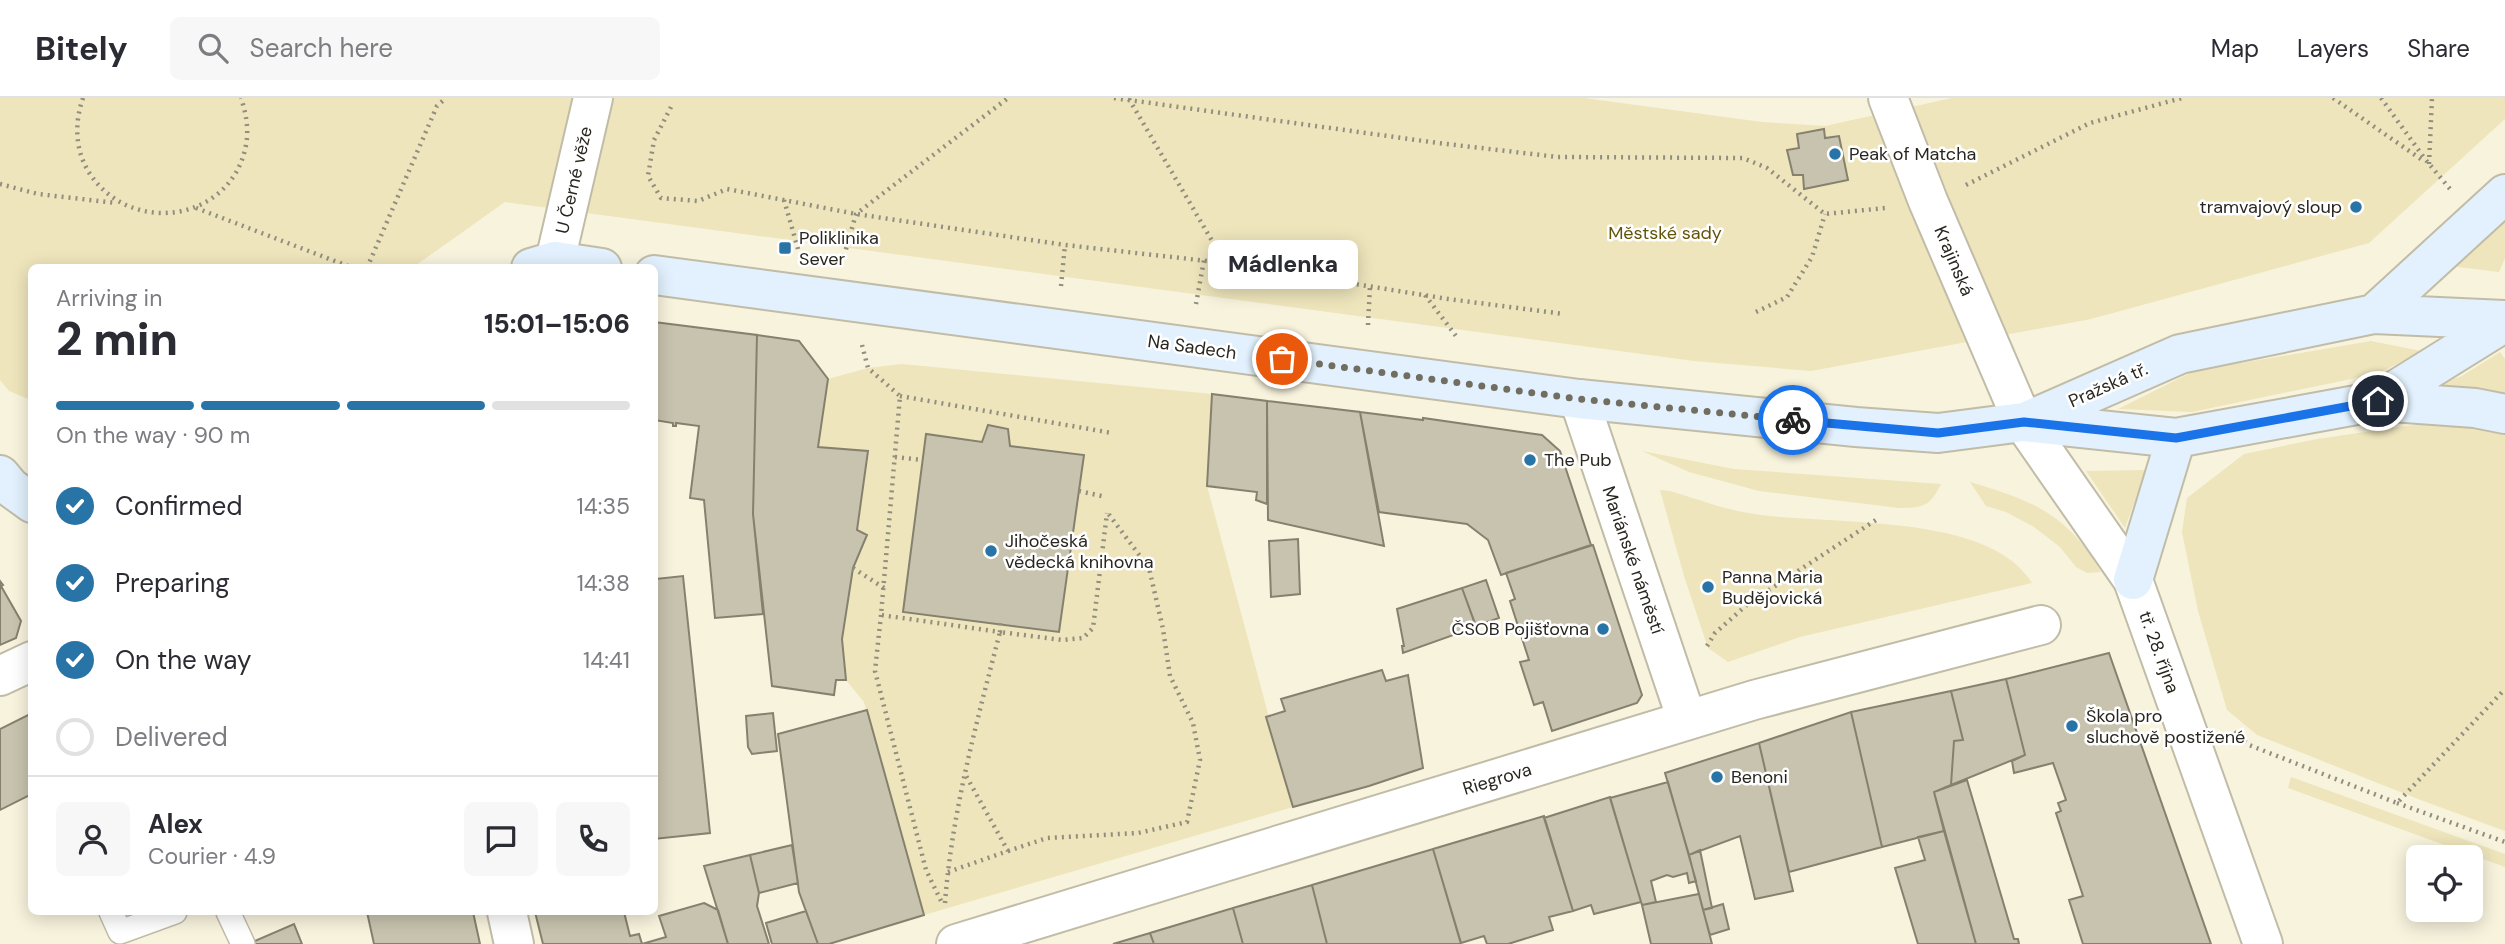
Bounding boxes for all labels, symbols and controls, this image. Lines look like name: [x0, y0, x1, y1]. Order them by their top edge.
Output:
search box: [170, 17, 660, 80]
text: Bitely: [35, 27, 128, 70]
icon: search: [194, 29, 232, 67]
text: Search here: [250, 31, 393, 65]
text: Map: [2211, 33, 2259, 64]
text: Layers: [2297, 33, 2369, 64]
text: Share: [2407, 33, 2470, 64]
street label: U Černé věže: [550, 124, 598, 236]
place label: Peak of Matcha: [1849, 142, 1976, 166]
marker: Peak of Matcha: [1827, 146, 1843, 162]
place label: tramvajový sloup: [2200, 195, 2342, 219]
marker: tramvajový sloup: [2348, 199, 2364, 215]
park label: Městské sady: [1608, 221, 1722, 245]
street label: Krajinská: [1929, 222, 1979, 300]
place label: Poliklinika Sever: [799, 226, 879, 271]
marker: Poliklinika Sever: [777, 240, 793, 256]
callout: Mádlenka: [1207, 240, 1357, 289]
text: Mádlenka: [1228, 249, 1338, 279]
text: Arriving in: [56, 283, 162, 313]
text: 15:01–15:06: [484, 307, 630, 341]
text: 2 min: [56, 309, 178, 369]
street label: Na Sadech: [1146, 329, 1238, 365]
pin: [1252, 329, 1312, 389]
icon: bag: [1263, 340, 1301, 378]
street label: Pražská tř.: [2065, 357, 2151, 413]
pin: [2348, 371, 2408, 431]
icon: home: [2359, 382, 2397, 420]
courier: [1758, 385, 1828, 455]
icon: bike: [1774, 401, 1812, 439]
text: On the way · 90 m: [56, 420, 250, 450]
place label: The Pub: [1544, 448, 1611, 472]
marker: The Pub: [1522, 452, 1538, 468]
street label: Mariánské náměstí: [1596, 483, 1670, 637]
icon: check: [56, 487, 94, 525]
text: Confirmed: [115, 489, 242, 523]
text: 14:35: [577, 491, 630, 521]
place label: Jihočeská vědecká knihovna: [1005, 529, 1154, 574]
marker: Jihočeská vědecká knihovna: [983, 543, 999, 559]
icon: check: [56, 564, 94, 602]
place label: Panna Maria Budějovická: [1722, 565, 1823, 610]
text: Preparing: [115, 566, 230, 600]
text: 14:38: [577, 568, 630, 598]
marker: Panna Maria Budějovická: [1700, 579, 1716, 595]
street label: tř. 28. října: [2133, 608, 2185, 696]
place label: ČSOB Pojišťovna: [1452, 617, 1589, 641]
marker: ČSOB Pojišťovna: [1595, 621, 1611, 637]
icon: check: [56, 641, 94, 679]
text: On the way: [115, 643, 251, 677]
text: 14:41: [583, 645, 630, 675]
place label: Škola pro sluchově postižené: [2086, 704, 2245, 749]
marker: Škola pro sluchově postižené: [2064, 718, 2080, 734]
text: Delivered: [115, 720, 228, 754]
street label: Riegrova: [1460, 757, 1534, 801]
place label: Benoni: [1731, 765, 1788, 789]
marker: Benoni: [1709, 769, 1725, 785]
button: person: [56, 802, 130, 876]
button: chat: [464, 802, 538, 876]
button: phone: [556, 802, 630, 876]
text: Alex: [148, 807, 203, 841]
text: Courier · 4.9: [148, 841, 276, 871]
map controls: [2406, 845, 2483, 922]
button: locate: [2406, 845, 2483, 922]

